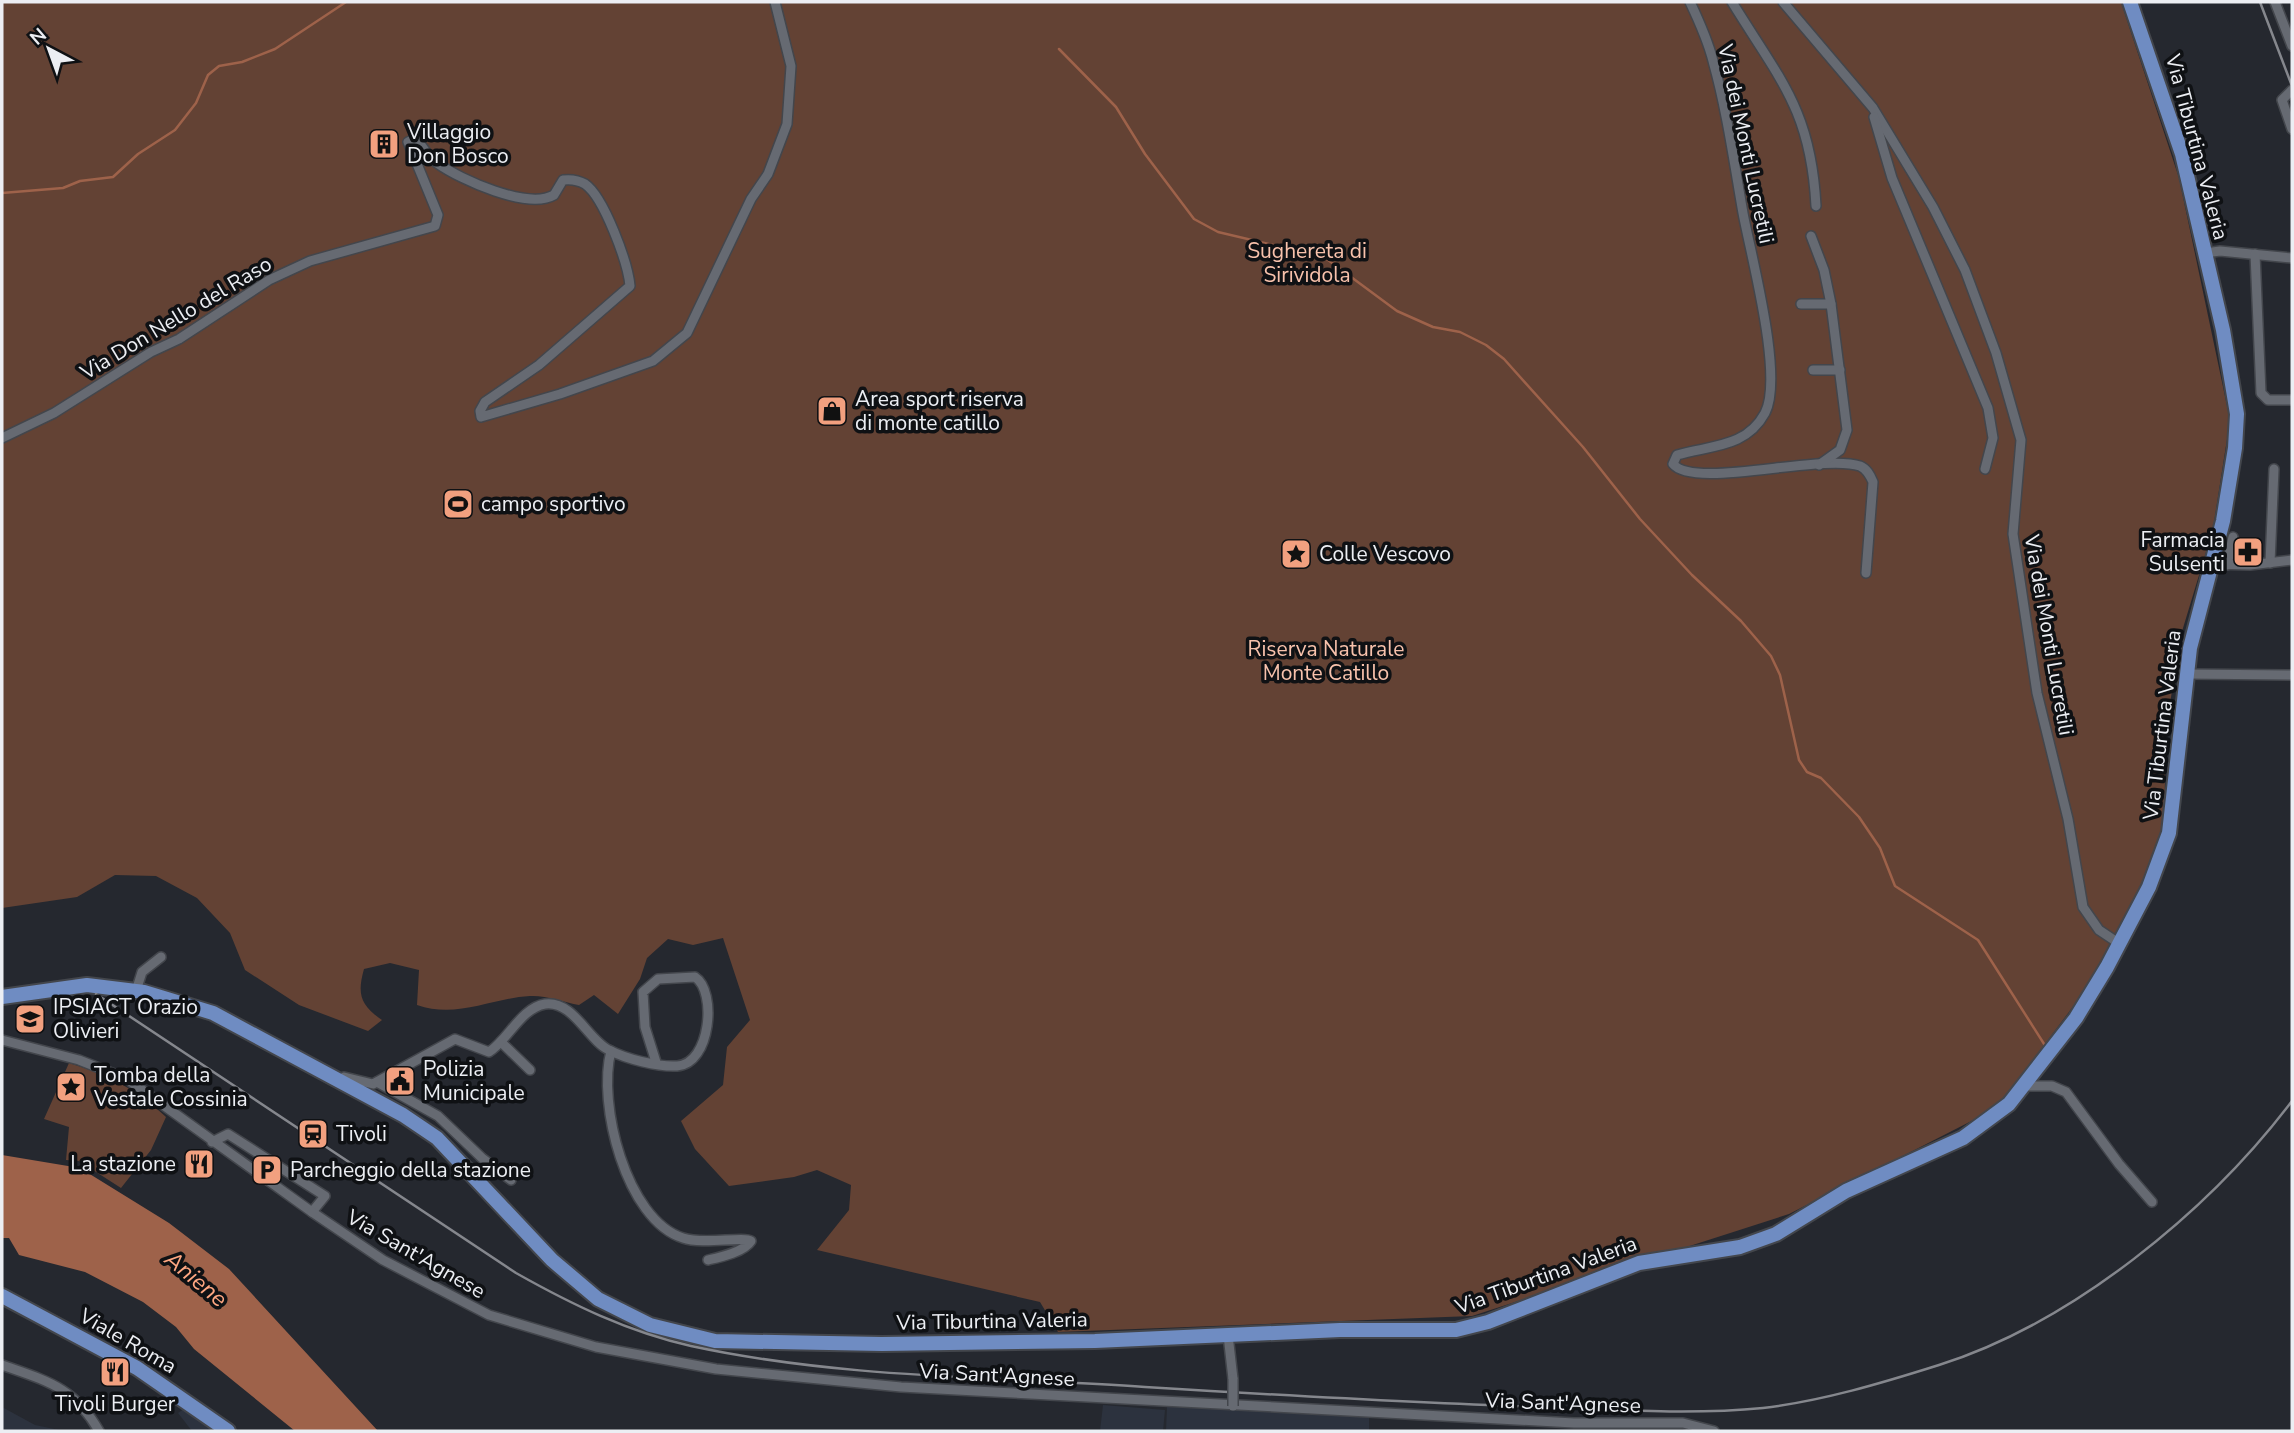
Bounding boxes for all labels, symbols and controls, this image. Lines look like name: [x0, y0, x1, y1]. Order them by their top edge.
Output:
north arrow: [14, 14, 84, 84]
text: N: [25, 22, 52, 51]
street label: Via dei Monti Lucretili: [1711, 41, 1781, 246]
street label: Via Tiburtina Valeria: [2158, 50, 2235, 243]
place label: Villaggio Don Bosco: [406, 118, 509, 170]
building icon: Villaggio Don Bosco: [367, 127, 401, 161]
park label: Sughereta di Sirividola: [1247, 237, 1367, 289]
street label: Via Don Nello del Raso: [74, 250, 277, 387]
place label: Area sport riserva di monte catillo: [855, 385, 1024, 437]
shop icon: Area sport riserva di monte catillo: [815, 394, 849, 428]
sports icon: campo sportivo: [441, 487, 475, 521]
place label: campo sportivo: [481, 490, 626, 518]
place label: Farmacia Sulsenti: [2140, 526, 2225, 578]
street label: Via dei Monti Lucretili: [2017, 531, 2080, 738]
pharmacy icon: Farmacia Sulsenti: [2231, 535, 2265, 569]
place icon: Colle Vescovo: [1279, 537, 1313, 571]
place label: Colle Vescovo: [1319, 540, 1451, 568]
street label: Via Tiburtina Valeria: [2136, 628, 2188, 823]
park label: Riserva Naturale Monte Catillo: [1247, 635, 1405, 687]
place label: IPSIACT Orazio Olivieri: [53, 993, 198, 1045]
school or university icon: IPSIACT Orazio Olivieri: [13, 1002, 47, 1036]
place label: Polizia Municipale: [423, 1055, 525, 1107]
place label: Tomba della Vestale Cossinia: [93, 1061, 248, 1113]
public building icon: Polizia Municipale: [383, 1064, 417, 1098]
place icon: Tomba della Vestale Cossinia: [54, 1070, 88, 1104]
station icon: Tivoli: [296, 1117, 330, 1151]
place label: Tivoli: [336, 1120, 387, 1148]
restaurant icon: La stazione: [182, 1147, 216, 1181]
place label: La stazione: [70, 1150, 176, 1178]
parking icon: Parcheggio della stazione: [250, 1153, 284, 1187]
place label: Parcheggio della stazione: [290, 1156, 531, 1184]
street label: Via Sant'Agnese: [341, 1202, 490, 1305]
street label: Via Tiburtina Valeria: [1450, 1229, 1641, 1321]
water label: Aniene: [157, 1243, 234, 1314]
street label: Viale Roma: [73, 1301, 182, 1380]
street label: Via Tiburtina Valeria: [895, 1305, 1088, 1337]
restaurant icon: Tivoli Burger: [98, 1355, 132, 1389]
street label: Via Sant'Agnese: [918, 1357, 1075, 1393]
street label: Via Sant'Agnese: [1484, 1386, 1641, 1420]
place label: Tivoli Burger: [55, 1390, 176, 1418]

